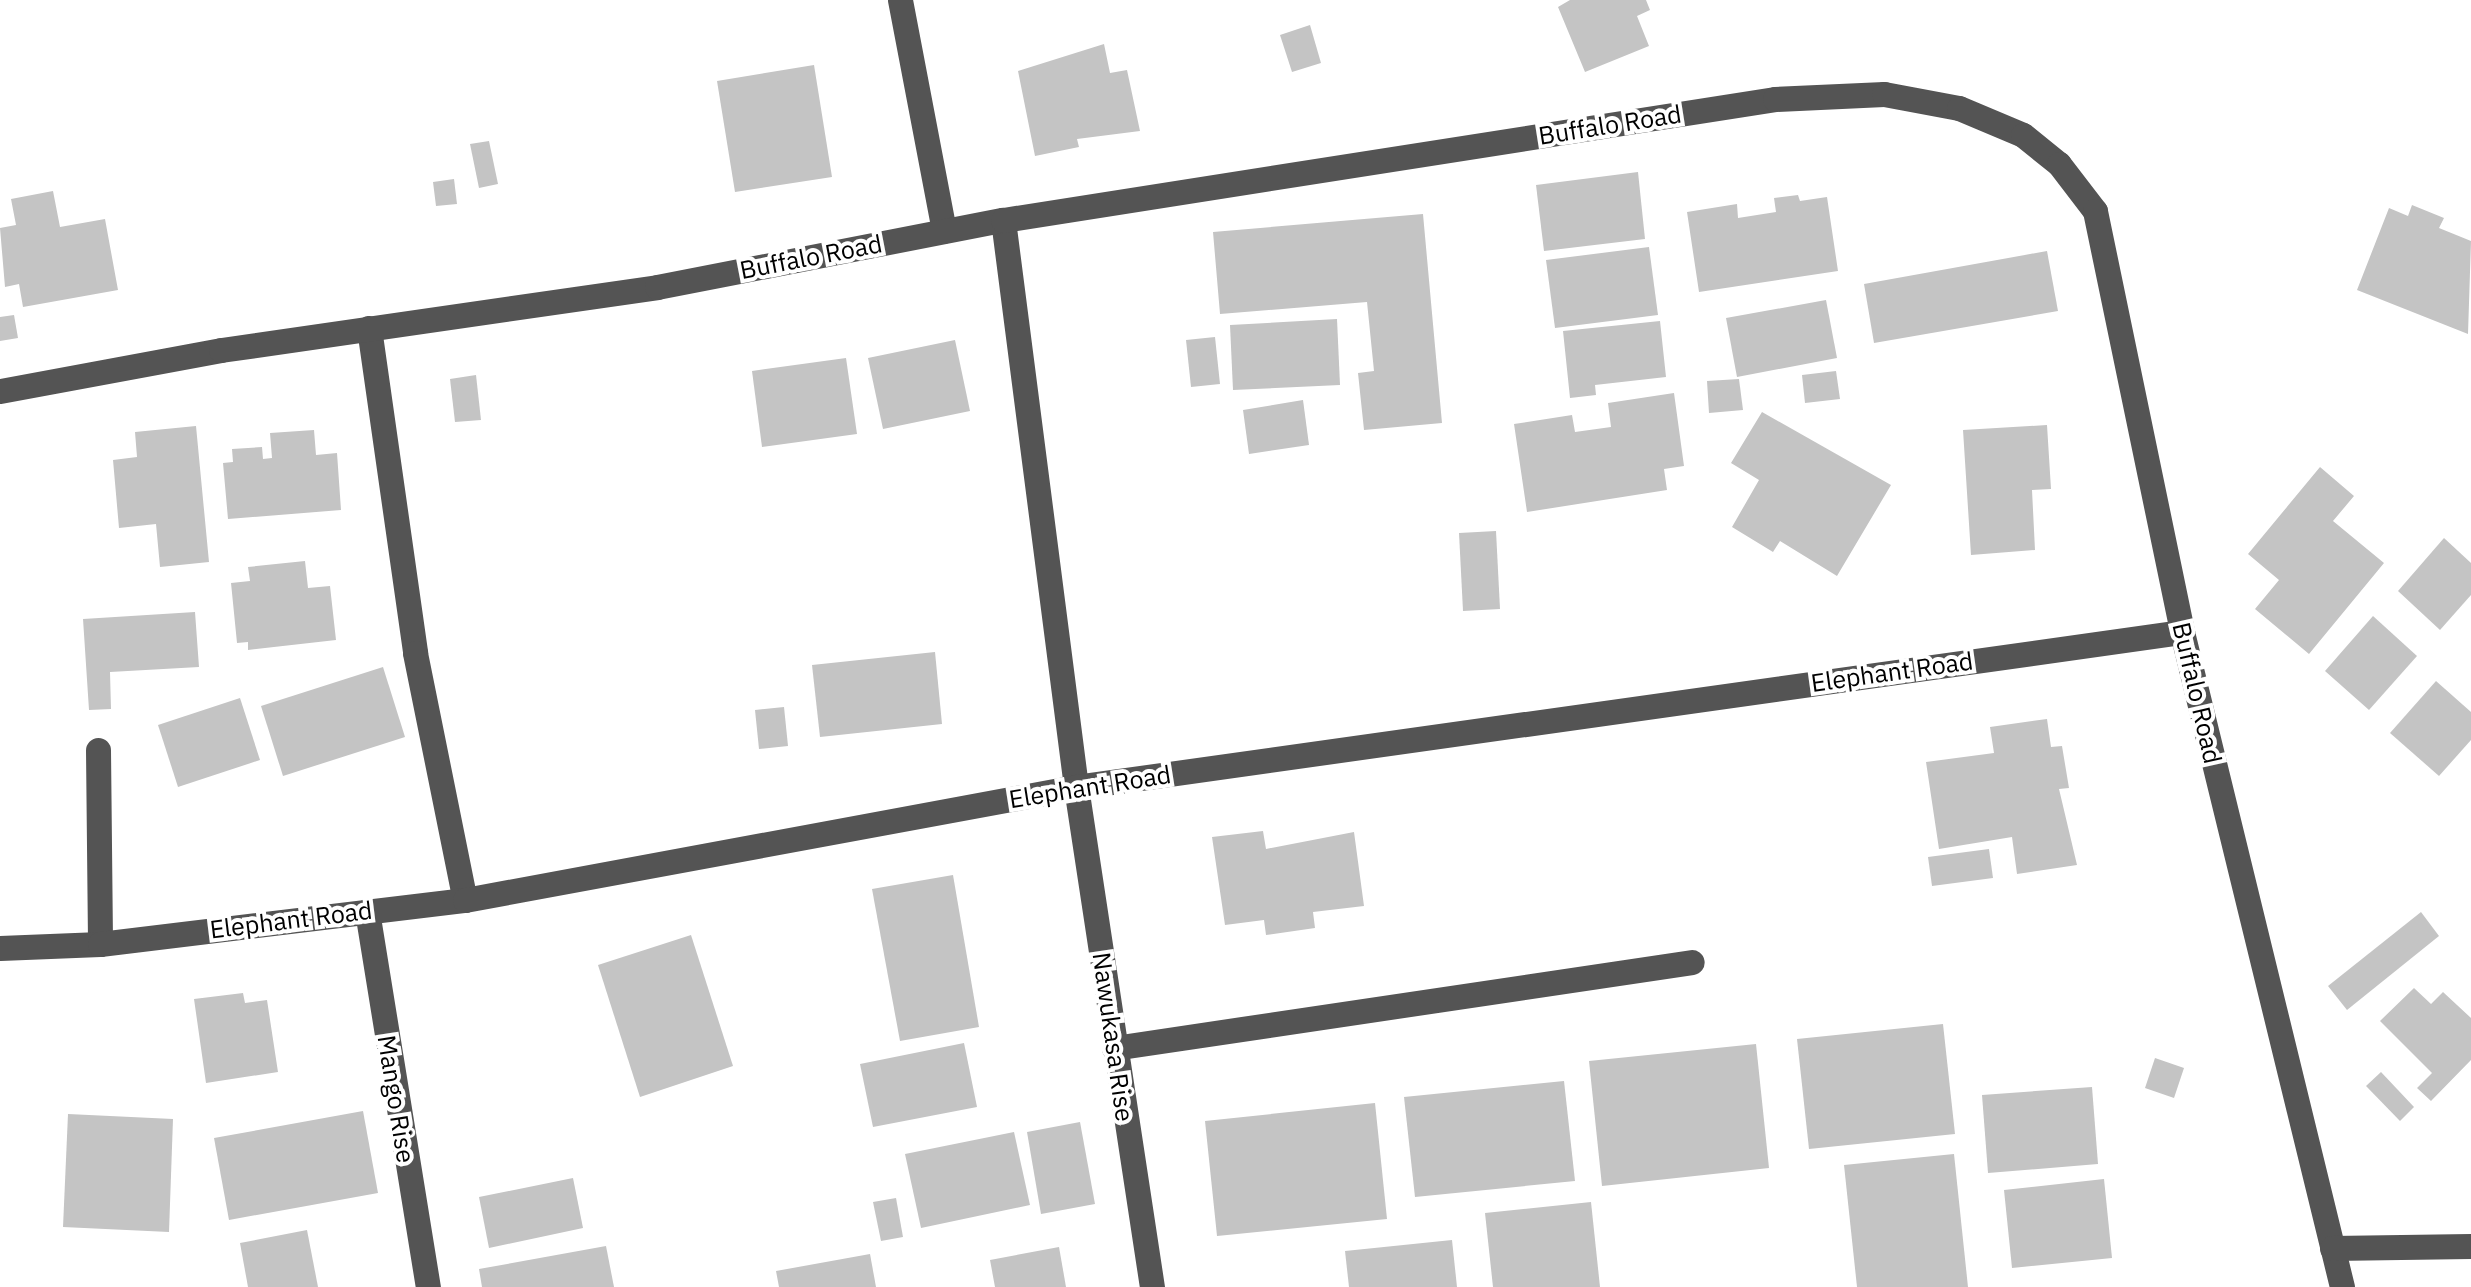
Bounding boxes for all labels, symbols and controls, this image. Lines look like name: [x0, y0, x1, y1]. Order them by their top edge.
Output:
street label: Buffalo Road: [1536, 99, 1684, 151]
street label: Buffalo Road: [737, 229, 885, 285]
street label: Buffalo Road: [2166, 619, 2228, 767]
street label: Elephant Road: [1809, 646, 1975, 698]
street label: Elephant Road: [1007, 759, 1173, 815]
street label: Elephant Road: [208, 895, 374, 945]
street label: Nawukasa Rise: [1086, 951, 1140, 1123]
street label: Mango Rise: [371, 1033, 421, 1165]

